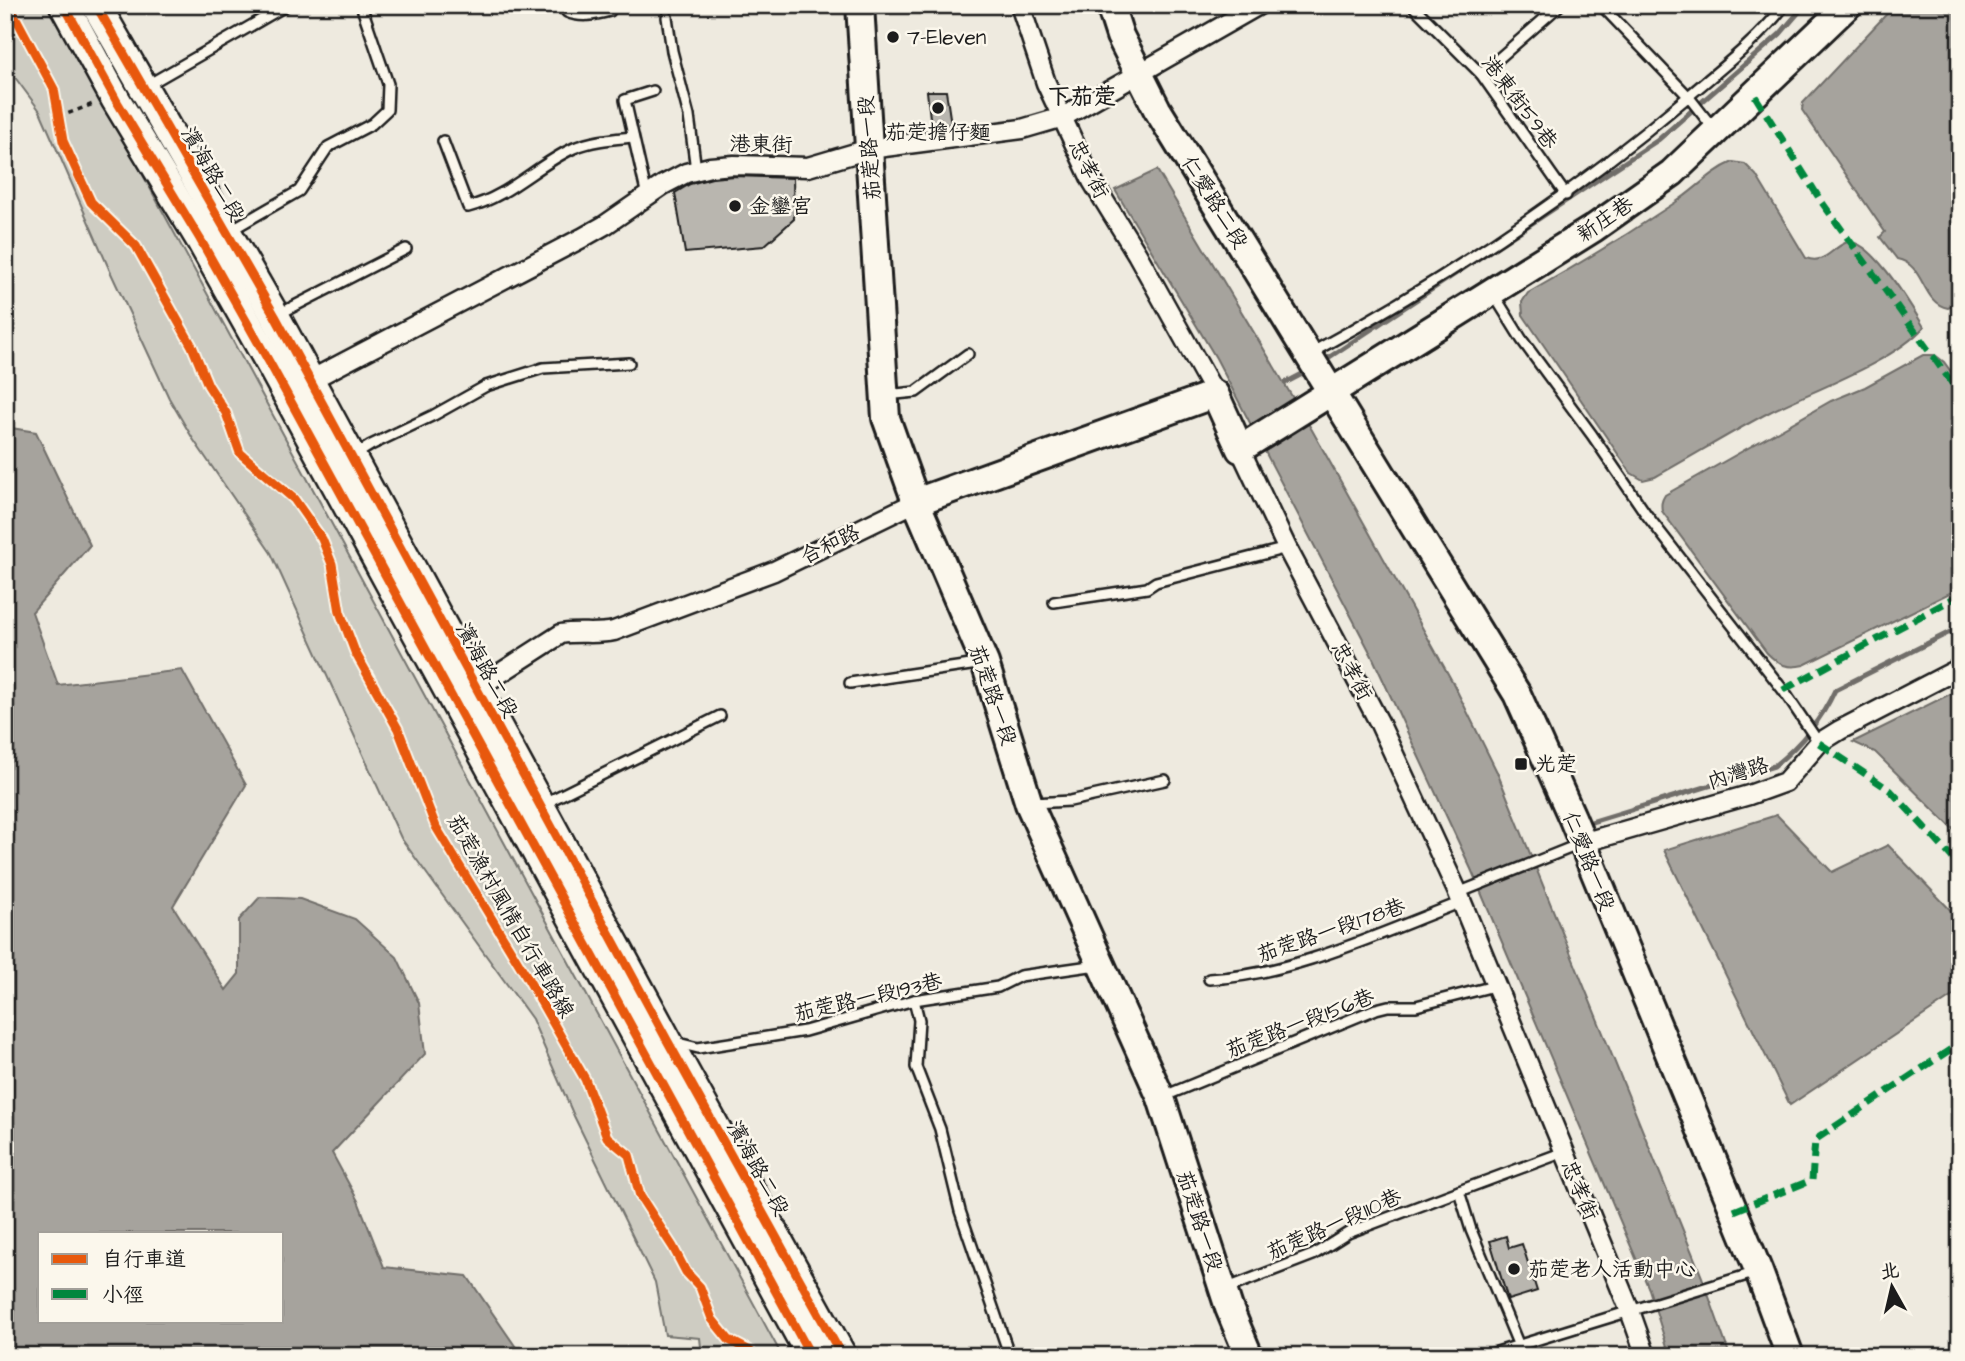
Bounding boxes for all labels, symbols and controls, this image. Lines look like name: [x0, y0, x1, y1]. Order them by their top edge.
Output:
place label: 7-Eleven: [907, 23, 986, 52]
marker: 7-Eleven: [885, 29, 901, 45]
street label: 港東街59巷: [1475, 49, 1565, 155]
district label: 下茄萣: [1048, 81, 1117, 113]
street label: 茄萣路一段: [851, 95, 888, 201]
marker: 茄萣擔仔麵: [930, 100, 946, 116]
place label: 茄萣擔仔麵: [886, 118, 991, 147]
street label: 濱海路二段: [174, 122, 251, 227]
street label: 港東街: [729, 129, 793, 160]
street label: 忠孝街: [1061, 135, 1116, 204]
street label: 仁愛路二段: [1174, 150, 1255, 254]
street label: 新庄巷: [1571, 190, 1640, 249]
place label: 金鑾宮: [749, 192, 812, 221]
marker: 金鑾宮: [727, 198, 743, 214]
street label: 合和路: [796, 518, 865, 571]
street label: 濱海路二段: [448, 617, 525, 723]
street label: 忠孝街: [1324, 637, 1379, 706]
street label: 茄萣路一段: [962, 641, 1023, 750]
place label: 光萣: [1535, 750, 1577, 779]
street label: 內灣路: [1704, 750, 1773, 797]
marker: 光萣: [1513, 756, 1529, 772]
street label: 仁愛路一段: [1555, 807, 1622, 915]
street label: 茄萣漁村風情自行車路線: [440, 809, 581, 1024]
street label: 茄萣路一段178巷: [1253, 891, 1409, 969]
street label: 茄萣路一段193巷: [791, 966, 945, 1029]
street label: 茄萣路一段156巷: [1222, 982, 1379, 1065]
street label: 濱海路二段: [719, 1115, 796, 1221]
street label: 忠孝街: [1554, 1156, 1605, 1225]
street label: 茄萣路一段: [1170, 1167, 1230, 1276]
street label: 茄萣路一段110巷: [1262, 1182, 1406, 1267]
legend: [38, 1232, 284, 1322]
text: 自行車道: [102, 1245, 186, 1274]
north arrow: [1856, 1252, 1926, 1322]
place label: 茄萣老人活動中心: [1528, 1255, 1696, 1284]
text: 北: [1879, 1257, 1901, 1286]
marker: 茄萣老人活動中心: [1506, 1261, 1522, 1277]
text: 小徑: [102, 1281, 144, 1310]

